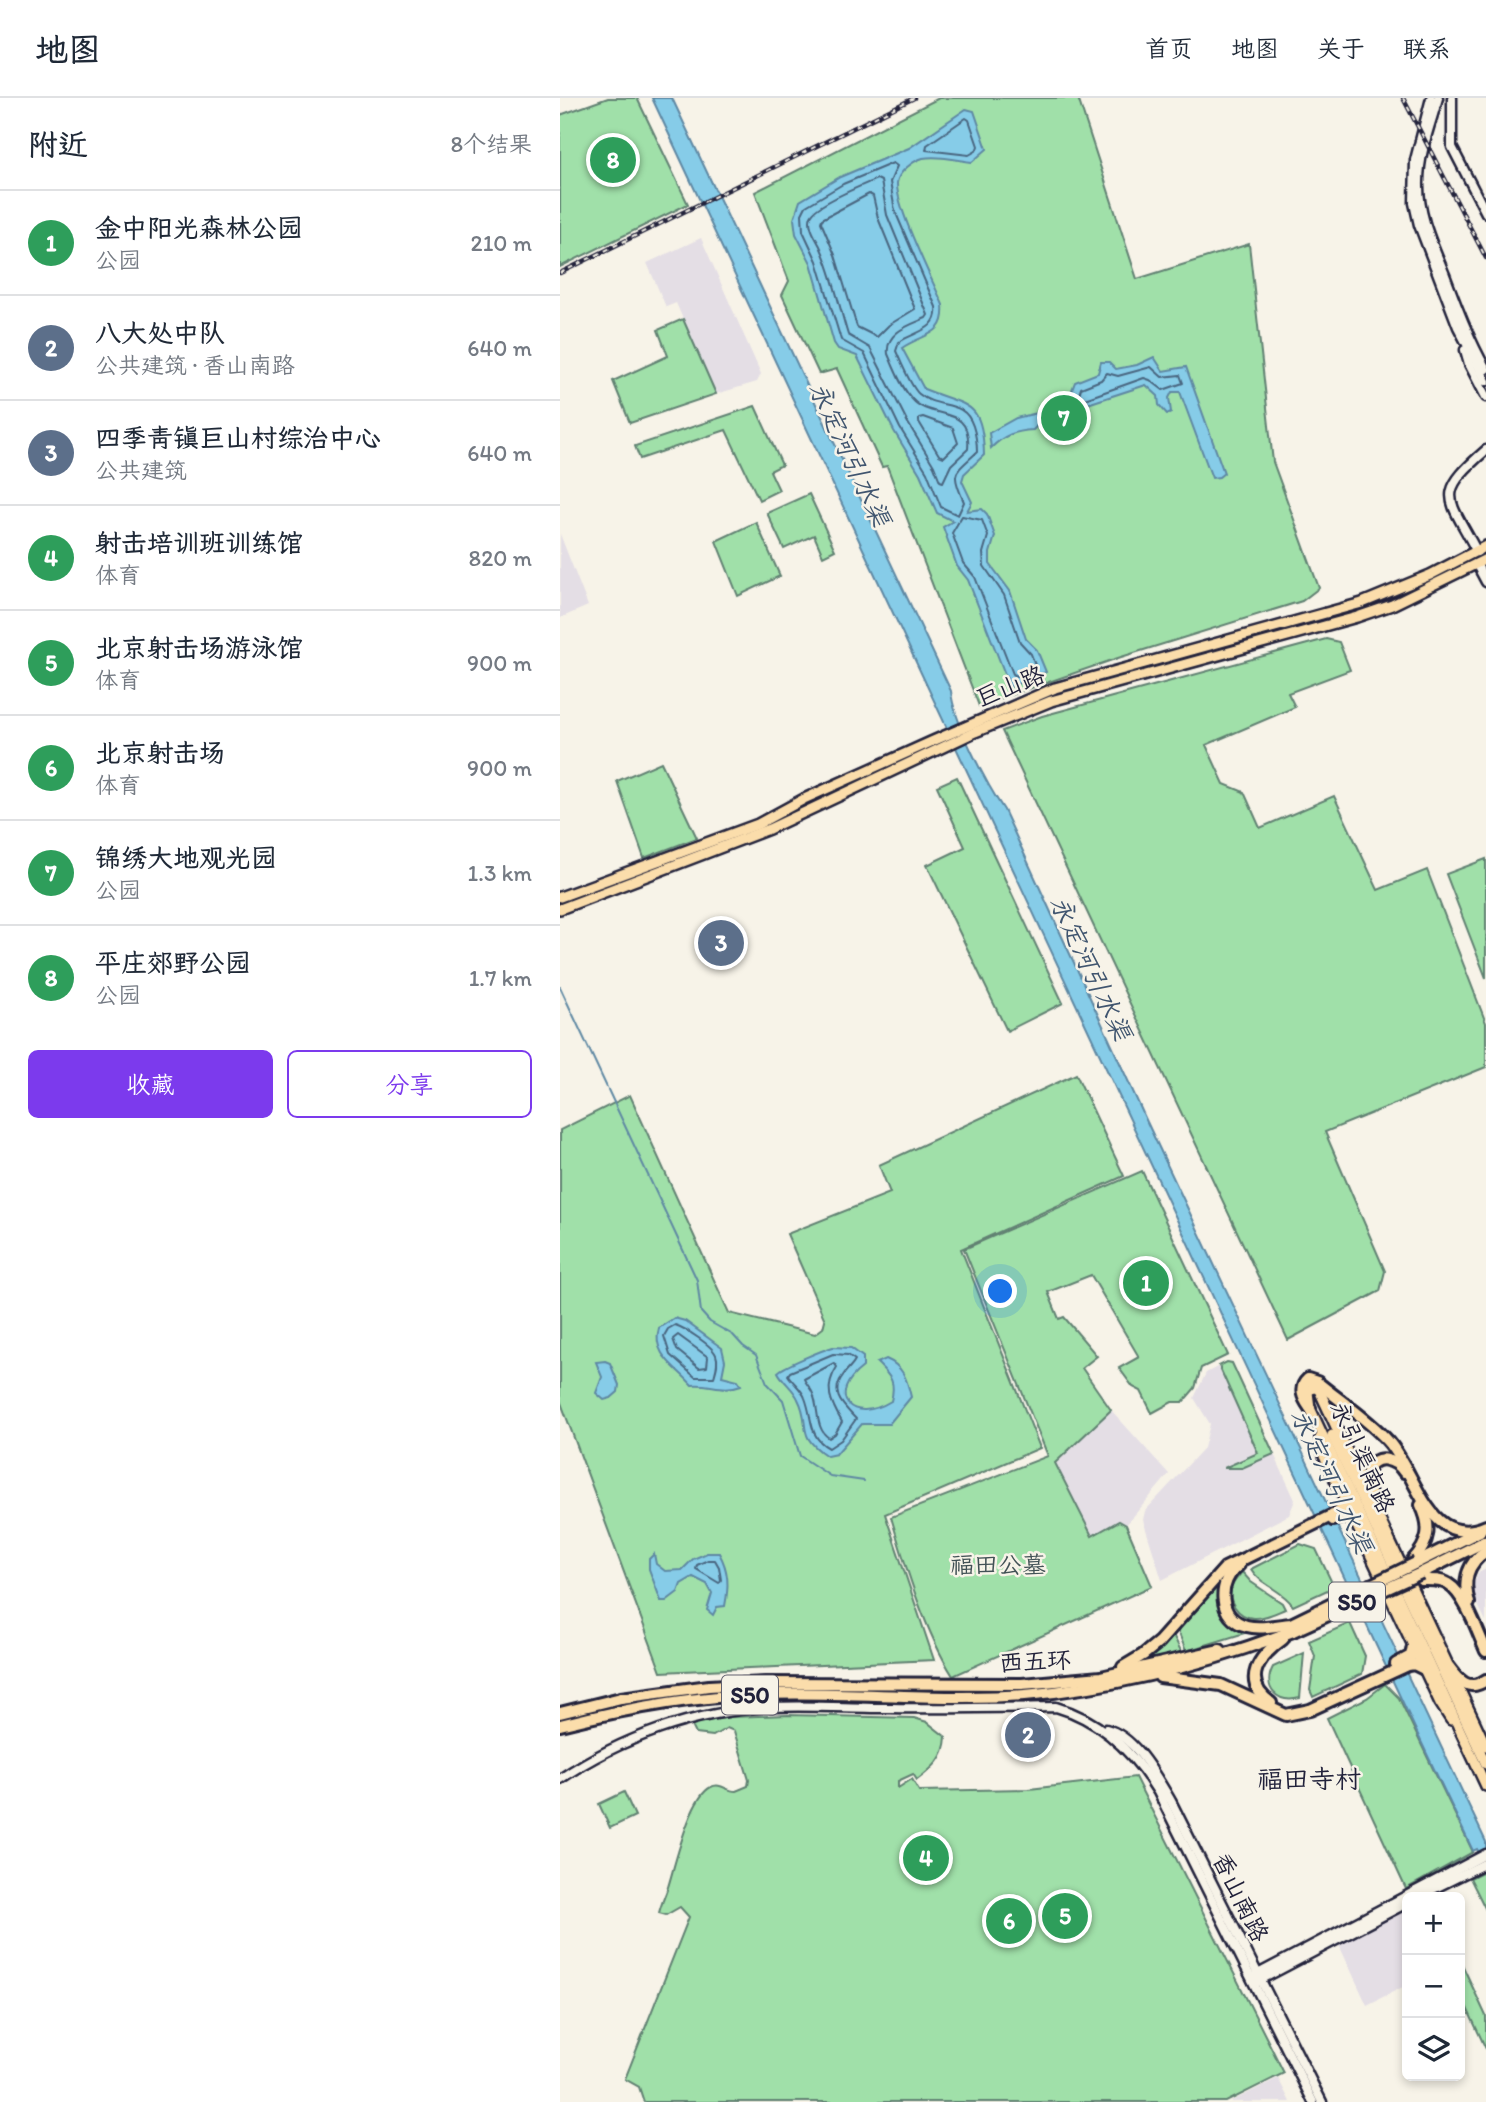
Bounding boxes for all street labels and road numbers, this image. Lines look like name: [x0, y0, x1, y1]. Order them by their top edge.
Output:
street label: 巨山路: [971, 659, 1049, 713]
street label: 永引渠南路: [1325, 1396, 1401, 1518]
road number: S50: [1329, 1582, 1385, 1622]
street label: 西五环: [998, 1645, 1072, 1677]
road number: S50: [722, 1676, 778, 1714]
street label: 香山南路: [1207, 1848, 1275, 1946]

